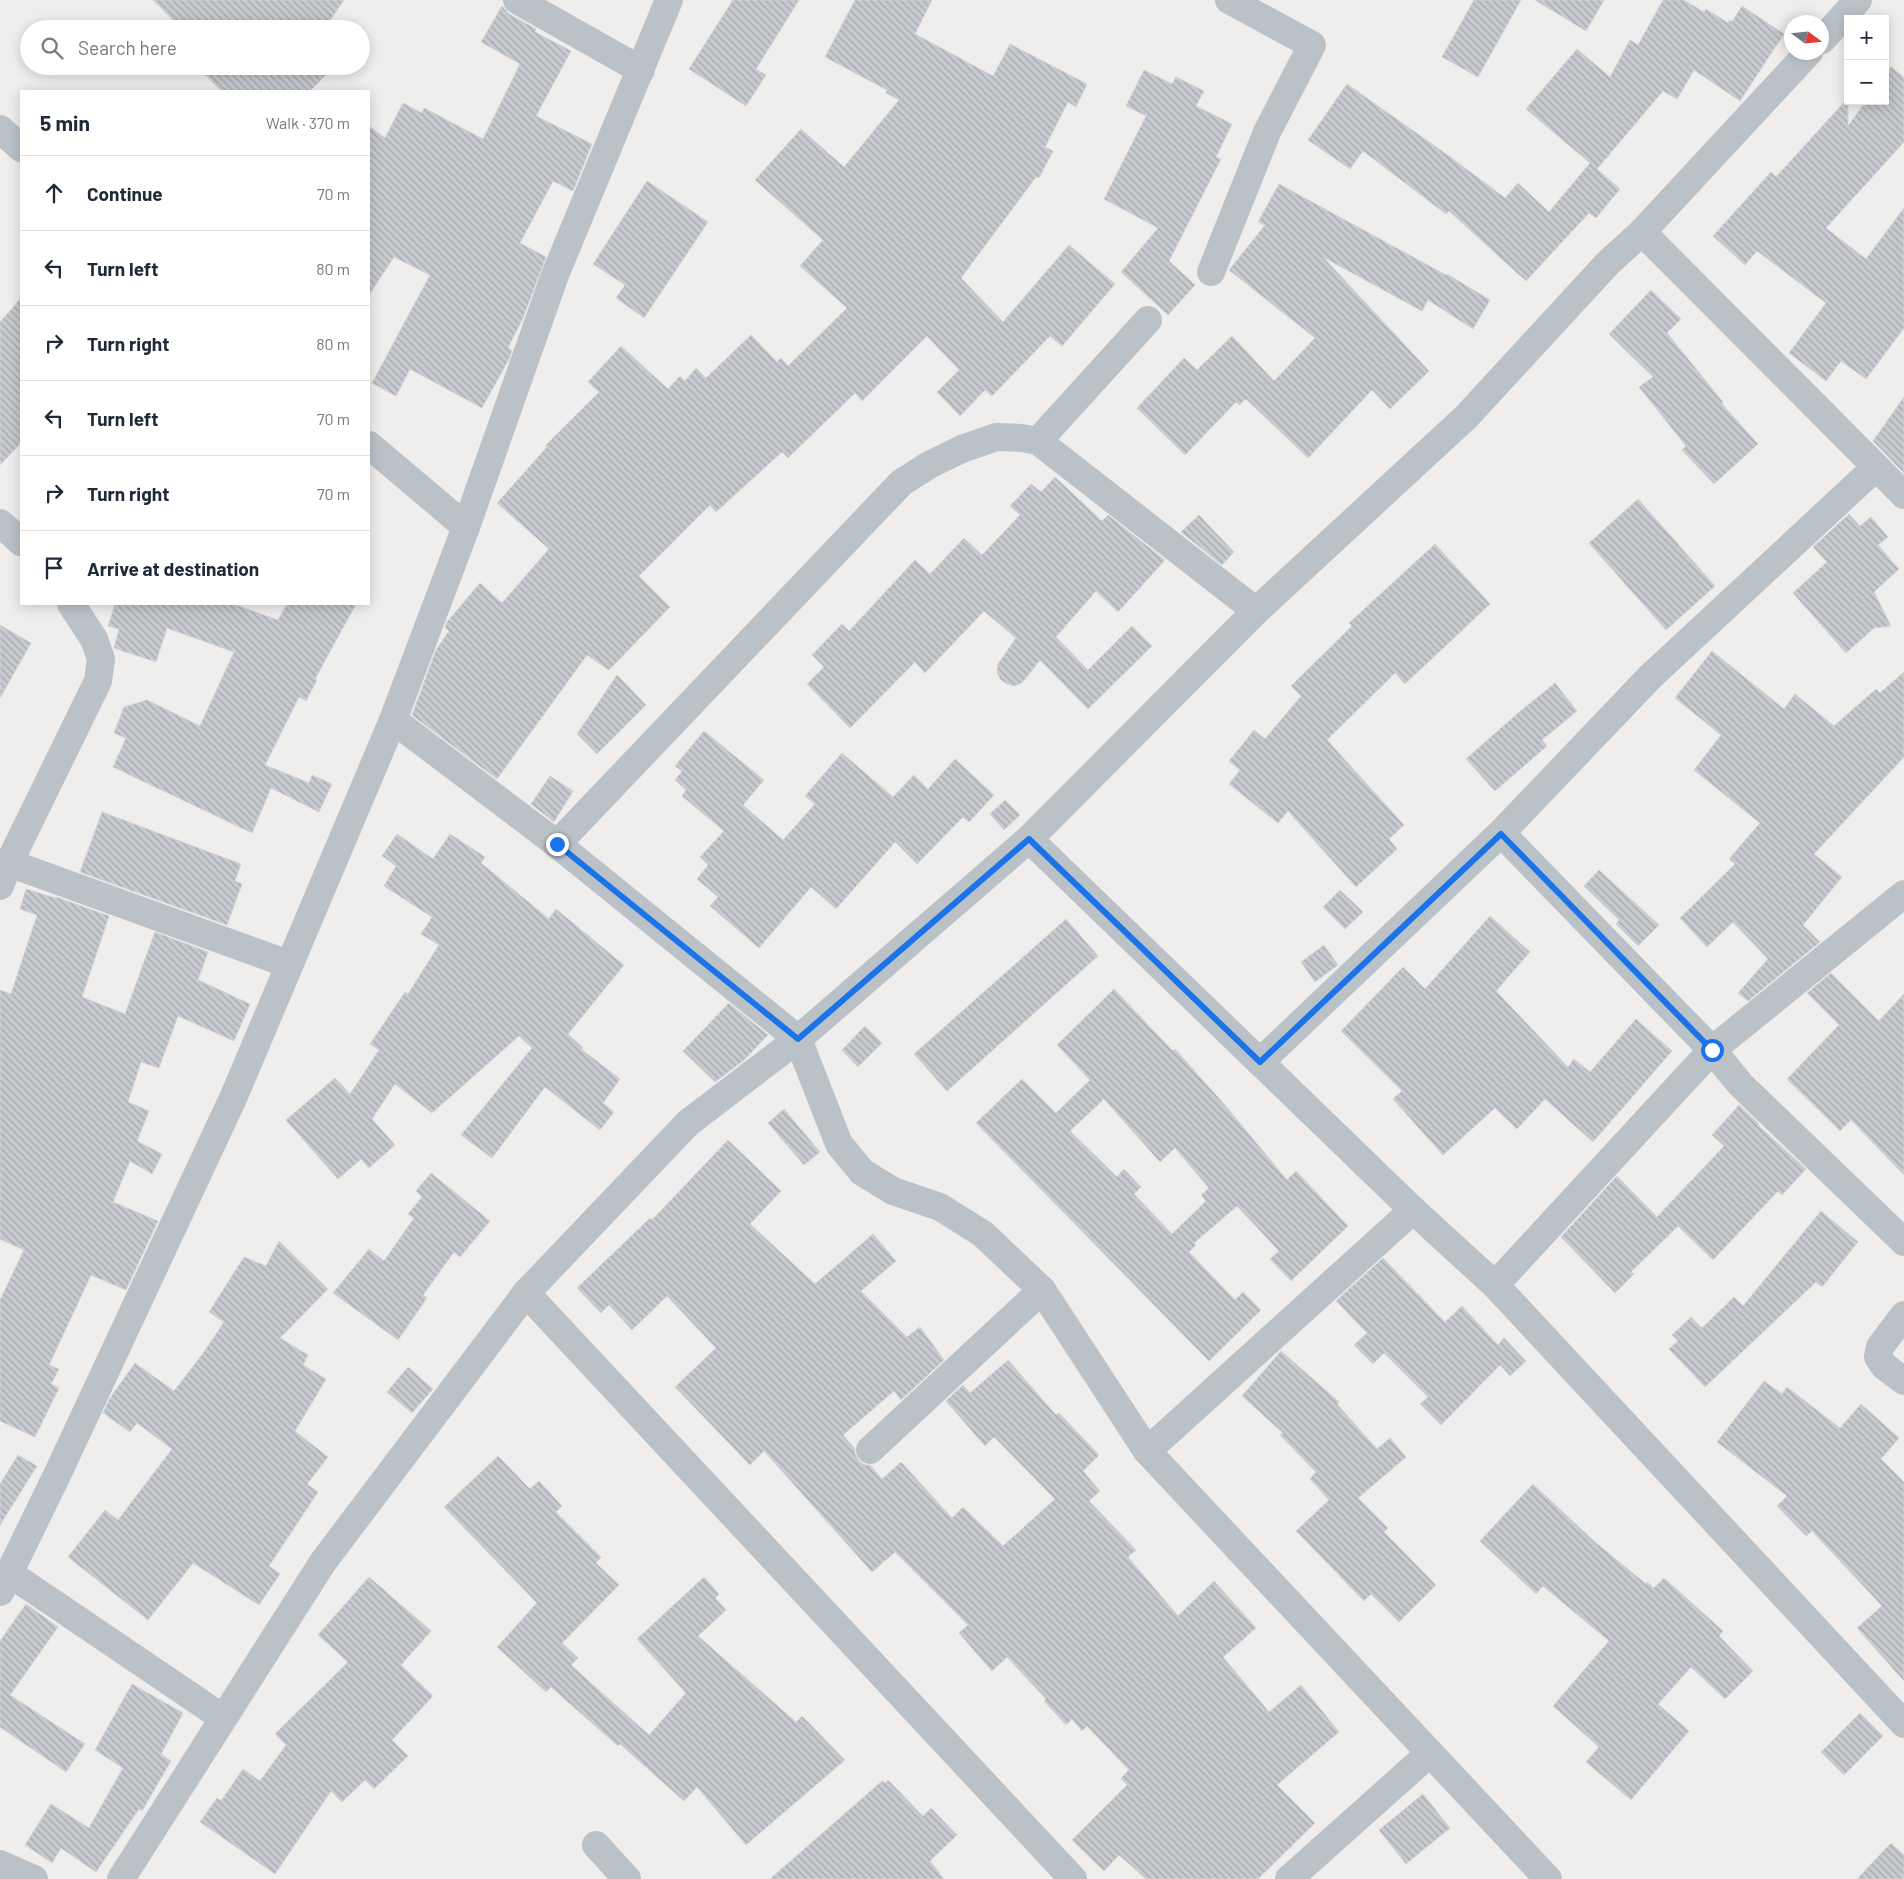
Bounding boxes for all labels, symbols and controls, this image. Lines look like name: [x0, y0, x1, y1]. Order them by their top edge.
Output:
north arrow: [1784, 15, 1829, 60]
map controls: [1844, 15, 1889, 105]
button: +: [1844, 15, 1889, 60]
search box: [20, 20, 370, 75]
icon: search: [38, 34, 66, 62]
text: Search here: [78, 36, 177, 59]
button: −: [1844, 60, 1889, 105]
text: 5 min: [40, 110, 90, 135]
text: Walk · 370 m: [266, 113, 350, 132]
icon: ahead: [40, 179, 68, 207]
text: Continue: [87, 182, 163, 205]
text: 70 m: [317, 184, 350, 203]
icon: left: [40, 254, 68, 282]
text: Turn left: [87, 257, 158, 280]
text: 80 m: [316, 259, 350, 278]
icon: right: [40, 329, 68, 357]
text: Turn right: [87, 332, 169, 355]
text: 80 m: [316, 334, 350, 353]
icon: left: [40, 404, 68, 432]
text: Turn left: [87, 407, 158, 430]
text: 70 m: [317, 409, 350, 428]
icon: right: [40, 479, 68, 507]
text: Turn right: [87, 482, 169, 505]
text: 70 m: [317, 484, 350, 503]
icon: arrive: [40, 554, 68, 582]
text: Arrive at destination: [87, 557, 259, 580]
route end: [546, 833, 569, 856]
route start: [1701, 1039, 1724, 1062]

